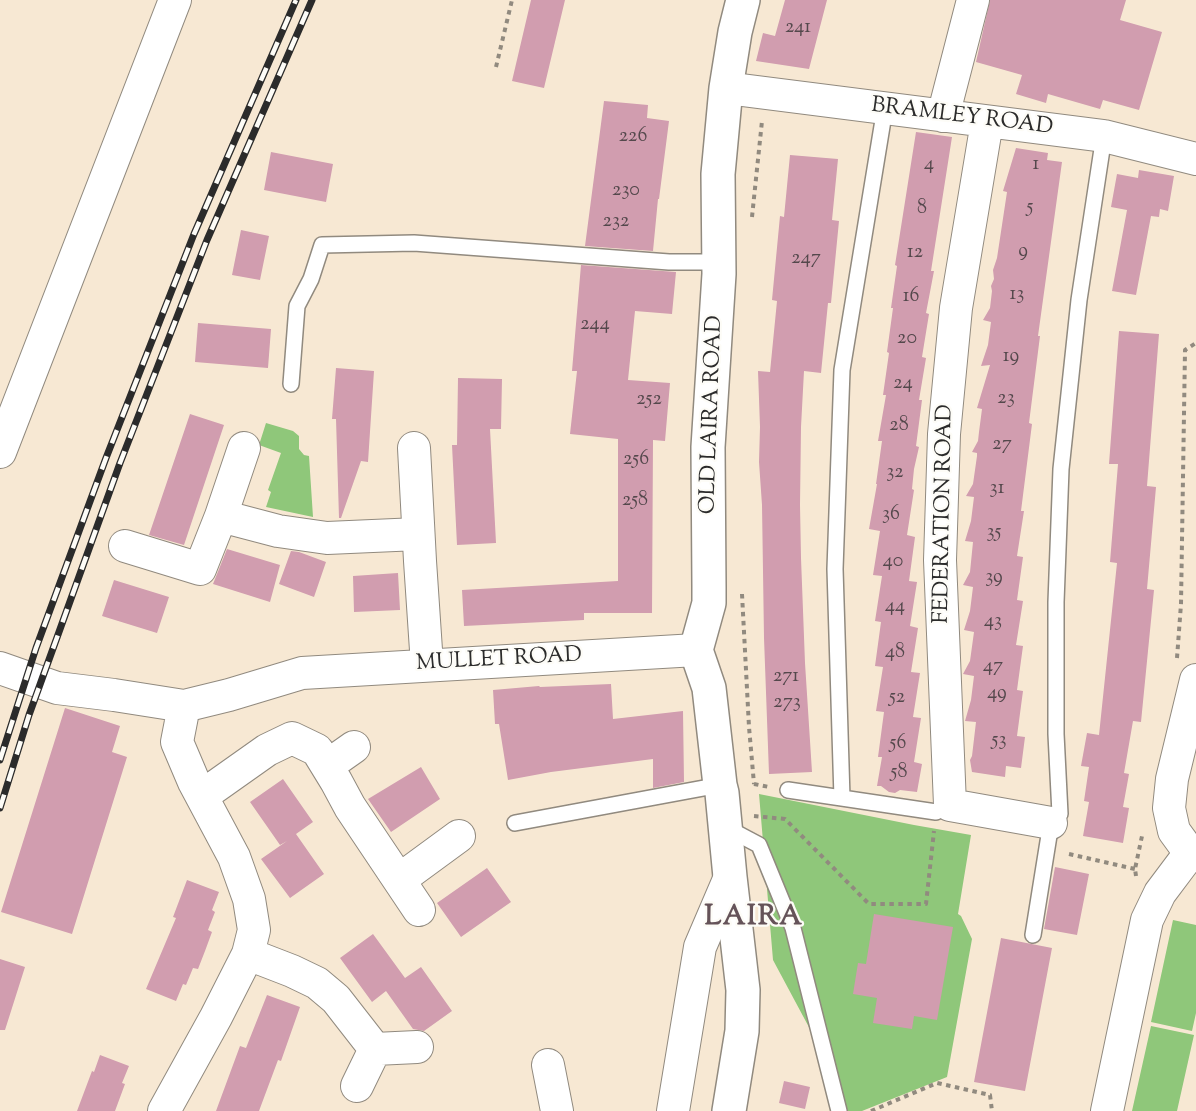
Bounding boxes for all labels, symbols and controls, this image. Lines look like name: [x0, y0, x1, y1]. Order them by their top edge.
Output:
house number: 241: [785, 17, 811, 41]
street label: BRAMLEY ROAD: [870, 94, 1054, 142]
house number: 226: [619, 126, 647, 150]
house number: 4: [924, 154, 934, 178]
house number: 1: [1033, 154, 1039, 178]
house number: 230: [612, 180, 640, 204]
house number: 5: [1027, 197, 1033, 221]
house number: 8: [917, 198, 927, 222]
house number: 232: [603, 211, 629, 235]
house number: 9: [1018, 241, 1028, 265]
house number: 12: [907, 242, 923, 266]
house number: 247: [791, 248, 821, 272]
house number: 13: [1010, 284, 1024, 308]
house number: 16: [903, 286, 919, 310]
house number: 244: [580, 314, 610, 338]
street label: OLD LAIRA ROAD: [696, 315, 730, 515]
house number: 20: [897, 328, 917, 352]
house number: 19: [1003, 346, 1019, 370]
house number: 24: [893, 373, 913, 397]
house number: 23: [997, 388, 1015, 412]
house number: 252: [636, 389, 662, 413]
street label: FEDERATION ROAD: [930, 404, 960, 624]
house number: 28: [889, 415, 909, 439]
house number: 27: [992, 434, 1012, 458]
house number: 256: [623, 449, 649, 473]
house number: 32: [886, 462, 904, 486]
house number: 31: [990, 478, 1004, 502]
house number: 258: [622, 490, 648, 514]
house number: 36: [882, 504, 900, 528]
house number: 35: [987, 522, 1001, 546]
house number: 40: [883, 551, 903, 575]
house number: 39: [985, 567, 1003, 591]
house number: 44: [885, 596, 905, 620]
house number: 43: [984, 611, 1002, 635]
house number: 48: [885, 642, 905, 666]
street label: MULLET ROAD: [415, 643, 583, 679]
house number: 47: [983, 656, 1003, 680]
house number: 271: [773, 666, 799, 690]
house number: 49: [987, 683, 1007, 707]
house number: 52: [889, 687, 905, 711]
house number: 273: [773, 692, 801, 716]
house number: 53: [992, 730, 1006, 754]
house number: 56: [890, 733, 906, 757]
house number: 58: [891, 762, 907, 786]
district label: LAIRA: [704, 902, 804, 936]

